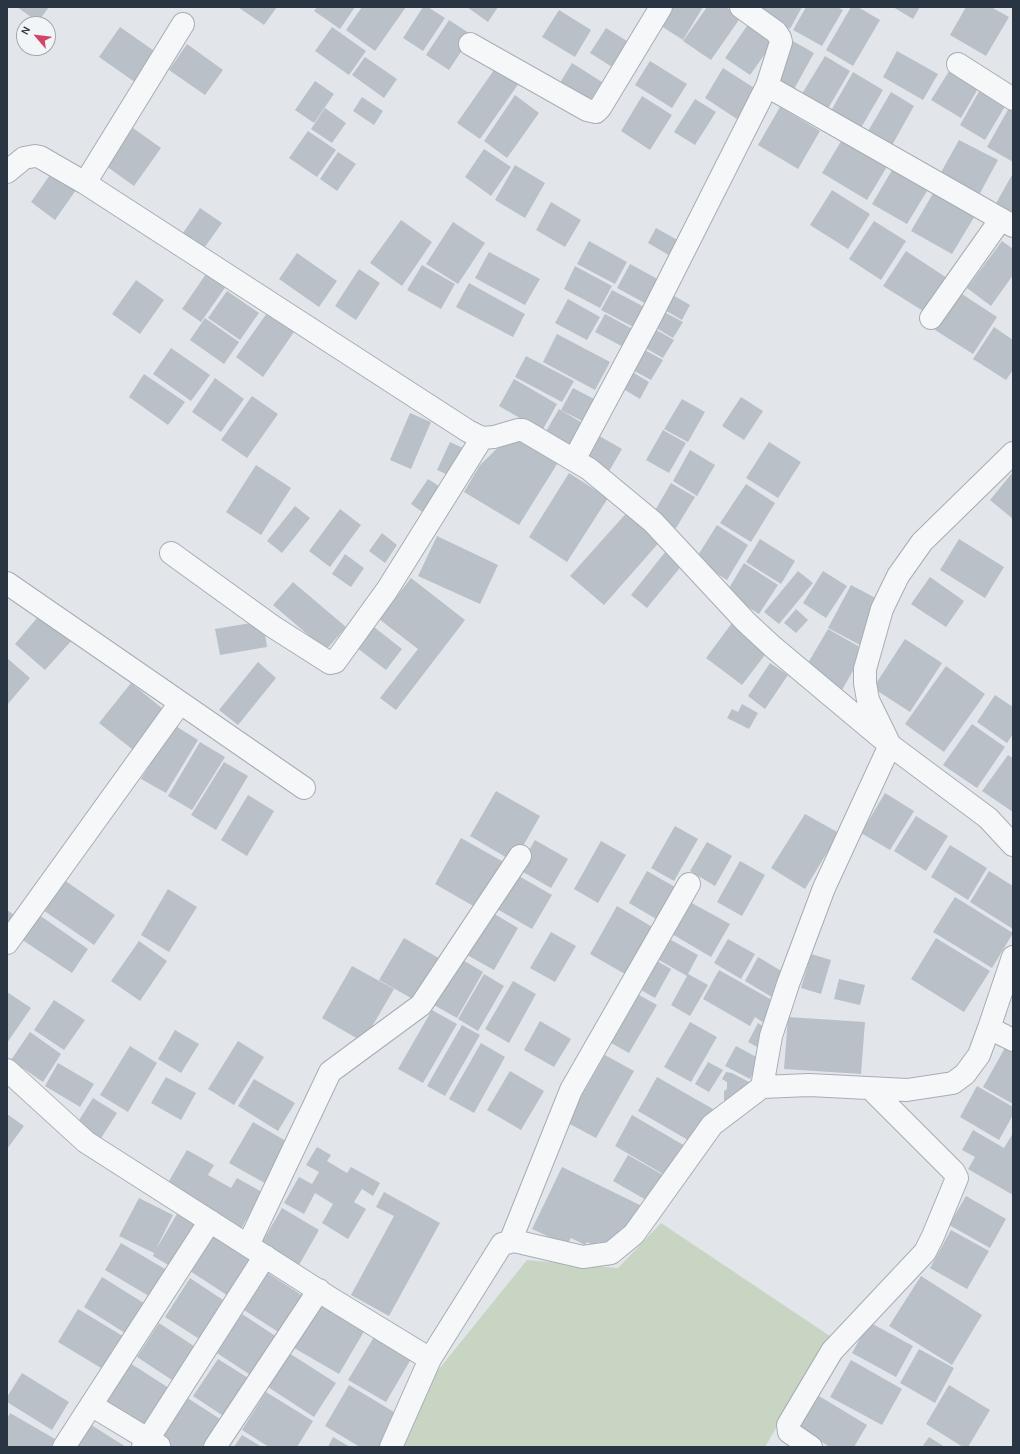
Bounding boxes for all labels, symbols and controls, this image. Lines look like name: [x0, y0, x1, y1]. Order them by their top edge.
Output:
north arrow: [16, 16, 56, 56]
text: N: [18, 24, 33, 37]

